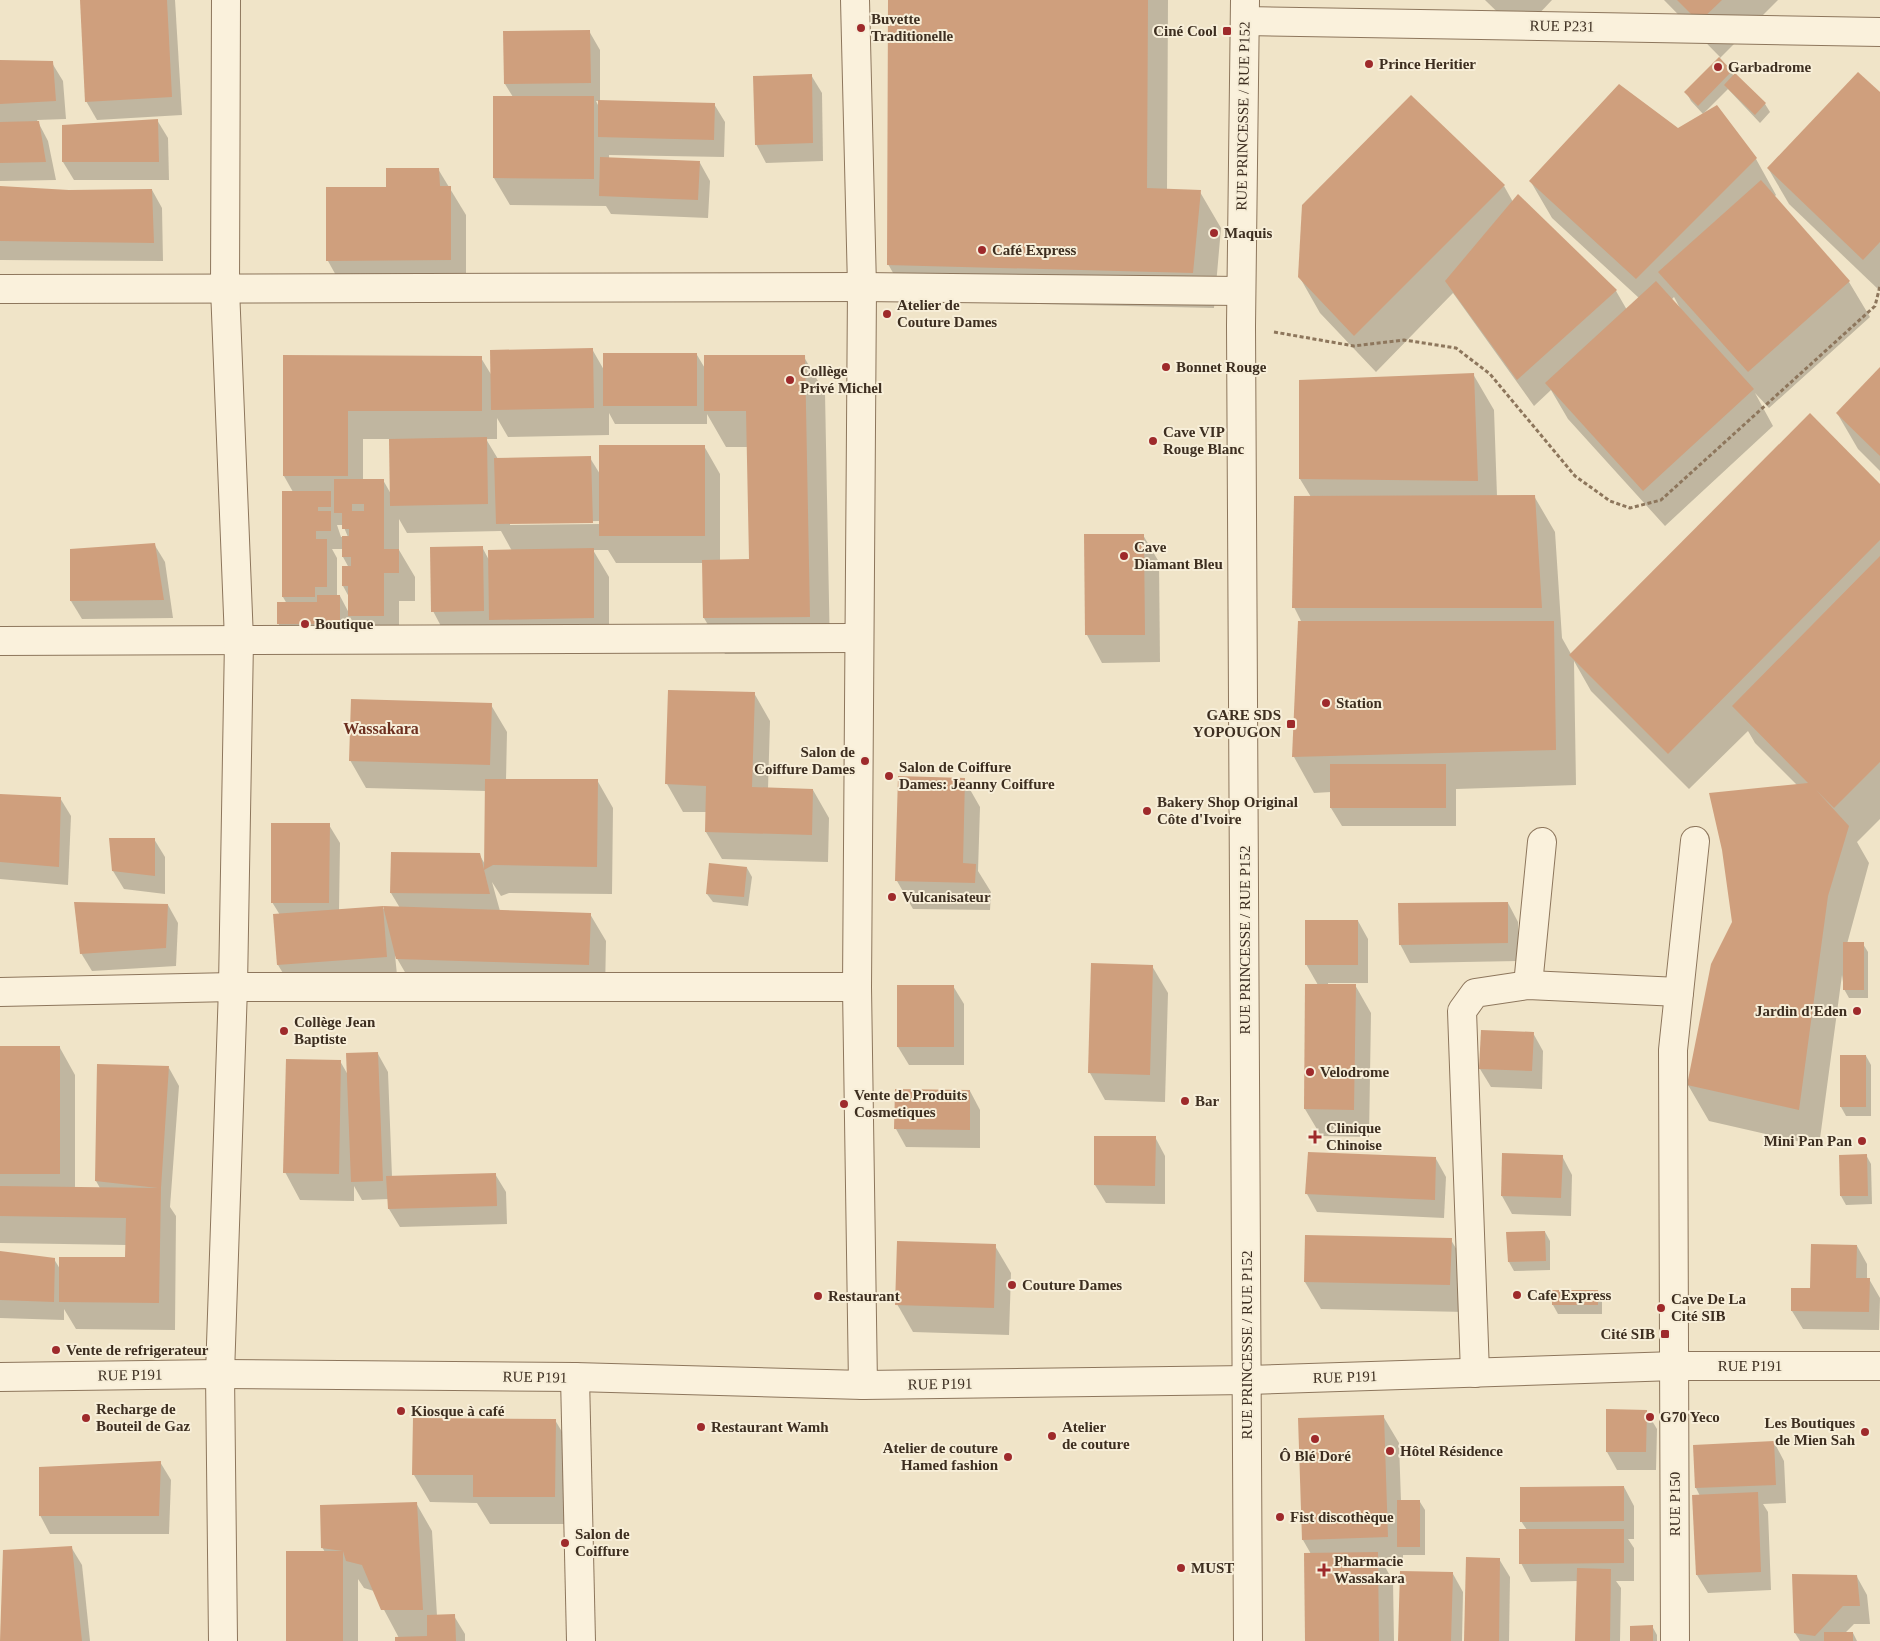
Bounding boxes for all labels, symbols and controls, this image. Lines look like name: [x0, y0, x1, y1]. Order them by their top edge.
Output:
place label: Buvette Traditionelle: [871, 11, 954, 44]
street label: RUE P231: [1530, 17, 1594, 35]
street label: RUE PRINCESSE / RUE P152: [1233, 21, 1253, 211]
marker: Buvette Traditionelle: [855, 22, 867, 34]
place label: Ciné Cool: [1153, 23, 1217, 39]
marker: Ciné Cool: [1221, 25, 1233, 37]
place label: Prince Heritier: [1379, 56, 1476, 72]
marker: Prince Heritier: [1363, 58, 1375, 70]
place label: Garbadrome: [1728, 59, 1811, 75]
marker: Garbadrome: [1712, 61, 1724, 73]
place label: Maquis: [1224, 225, 1273, 241]
marker: Maquis: [1208, 227, 1220, 239]
place label: Café Express: [992, 242, 1076, 258]
marker: Café Express: [976, 244, 988, 256]
place label: Atelier de Couture Dames: [897, 297, 997, 330]
marker: Atelier de Couture Dames: [881, 308, 893, 320]
place label: Bonnet Rouge: [1176, 359, 1267, 375]
marker: Bonnet Rouge: [1160, 361, 1172, 373]
place label: Collège Privé Michel: [800, 363, 882, 396]
marker: Collège Privé Michel: [784, 374, 796, 386]
place label: Cave VIP Rouge Blanc: [1163, 424, 1245, 457]
marker: Cave VIP Rouge Blanc: [1147, 435, 1159, 447]
place label: Cave Diamant Bleu: [1134, 539, 1223, 572]
marker: Cave Diamant Bleu: [1118, 550, 1130, 562]
place label: Boutique: [315, 616, 374, 632]
marker: Boutique: [299, 618, 311, 630]
place label: Station: [1336, 695, 1383, 711]
marker: Station: [1320, 697, 1332, 709]
place label: GARE SDS YOPOUGON: [1193, 707, 1281, 740]
marker: GARE SDS YOPOUGON: [1285, 718, 1297, 730]
district label: Wassakara: [343, 720, 419, 737]
place label: Salon de Coiffure Dames: [754, 744, 855, 777]
marker: Salon de Coiffure Dames: [859, 755, 871, 767]
place label: Salon de Coiffure Dames: Jeanny Coiffure: [899, 759, 1055, 792]
marker: Salon de Coiffure Dames: Jeanny Coiffure: [883, 770, 895, 782]
place label: Bakery Shop Original Côte d'Ivoire: [1157, 794, 1298, 827]
marker: Bakery Shop Original Côte d'Ivoire: [1141, 805, 1153, 817]
street label: RUE PRINCESSE / RUE P152: [1237, 845, 1253, 1035]
place label: Vulcanisateur: [902, 889, 991, 905]
marker: Vulcanisateur: [886, 891, 898, 903]
place label: Jardin d'Eden: [1755, 1003, 1848, 1019]
marker: Jardin d'Eden: [1851, 1005, 1863, 1017]
place label: Collège Jean Baptiste: [294, 1014, 376, 1047]
marker: Collège Jean Baptiste: [278, 1025, 290, 1037]
place label: Velodrome: [1320, 1064, 1390, 1080]
marker: Velodrome: [1304, 1066, 1316, 1078]
place label: Vente de Produits Cosmetiques: [854, 1087, 968, 1120]
place label: Bar: [1195, 1093, 1220, 1109]
marker: Bar: [1179, 1095, 1191, 1107]
marker: Vente de Produits Cosmetiques: [838, 1098, 850, 1110]
place label: Clinique Chinoise: [1326, 1120, 1382, 1153]
marker: Clinique Chinoise: [1308, 1130, 1322, 1144]
place label: Mini Pan Pan: [1764, 1133, 1853, 1149]
marker: Mini Pan Pan: [1856, 1135, 1868, 1147]
street label: RUE PRINCESSE / RUE P152: [1239, 1250, 1255, 1440]
place label: Couture Dames: [1022, 1277, 1122, 1293]
marker: Couture Dames: [1006, 1279, 1018, 1291]
place label: Cafe Express: [1527, 1287, 1611, 1303]
place label: Restaurant: [828, 1288, 900, 1304]
marker: Cafe Express: [1511, 1289, 1523, 1301]
marker: Restaurant: [812, 1290, 824, 1302]
place label: Cave De La Cité SIB: [1671, 1291, 1746, 1324]
marker: Cave De La Cité SIB: [1655, 1302, 1667, 1314]
place label: Cité SIB: [1600, 1326, 1655, 1342]
marker: Cité SIB: [1659, 1328, 1671, 1340]
place label: Vente de refrigerateur: [66, 1342, 209, 1358]
marker: Vente de refrigerateur: [50, 1344, 62, 1356]
street label: RUE P191: [1718, 1358, 1782, 1374]
street label: RUE P191: [98, 1366, 162, 1384]
street label: RUE P191: [503, 1368, 567, 1386]
street label: RUE P191: [1312, 1368, 1378, 1386]
street label: RUE P191: [908, 1375, 972, 1393]
place label: Recharge de Bouteil de Gaz: [96, 1401, 191, 1434]
place label: Kiosque à café: [411, 1403, 505, 1419]
marker: Kiosque à café: [395, 1405, 407, 1417]
place label: G70 Yeco: [1660, 1409, 1720, 1425]
marker: G70 Yeco: [1644, 1411, 1656, 1423]
marker: Recharge de Bouteil de Gaz: [80, 1412, 92, 1424]
place label: Les Boutiques de Mien Sah: [1765, 1415, 1856, 1448]
place label: Restaurant Wamh: [711, 1419, 829, 1435]
place label: Atelier de couture: [1062, 1419, 1130, 1452]
marker: Restaurant Wamh: [695, 1421, 707, 1433]
marker: Les Boutiques de Mien Sah: [1859, 1426, 1871, 1438]
marker: Atelier de couture: [1046, 1430, 1058, 1442]
marker: Ô Blé Doré: [1309, 1433, 1321, 1445]
place label: Atelier de couture Hamed fashion: [883, 1440, 999, 1473]
place label: Hôtel Résidence: [1400, 1443, 1503, 1459]
marker: Hôtel Résidence: [1384, 1445, 1396, 1457]
place label: Ô Blé Doré: [1279, 1448, 1351, 1464]
marker: Atelier de couture Hamed fashion: [1002, 1451, 1014, 1463]
street label: RUE P150: [1667, 1472, 1683, 1536]
place label: Fist discothèque: [1290, 1509, 1394, 1525]
marker: Fist discothèque: [1274, 1511, 1286, 1523]
place label: Salon de Coiffure: [575, 1526, 630, 1559]
marker: Salon de Coiffure: [559, 1537, 571, 1549]
place label: Pharmacie Wassakara: [1334, 1553, 1405, 1586]
place label: MUST: [1191, 1560, 1234, 1576]
marker: MUST: [1175, 1562, 1187, 1574]
marker: Pharmacie Wassakara: [1318, 1564, 1330, 1576]

